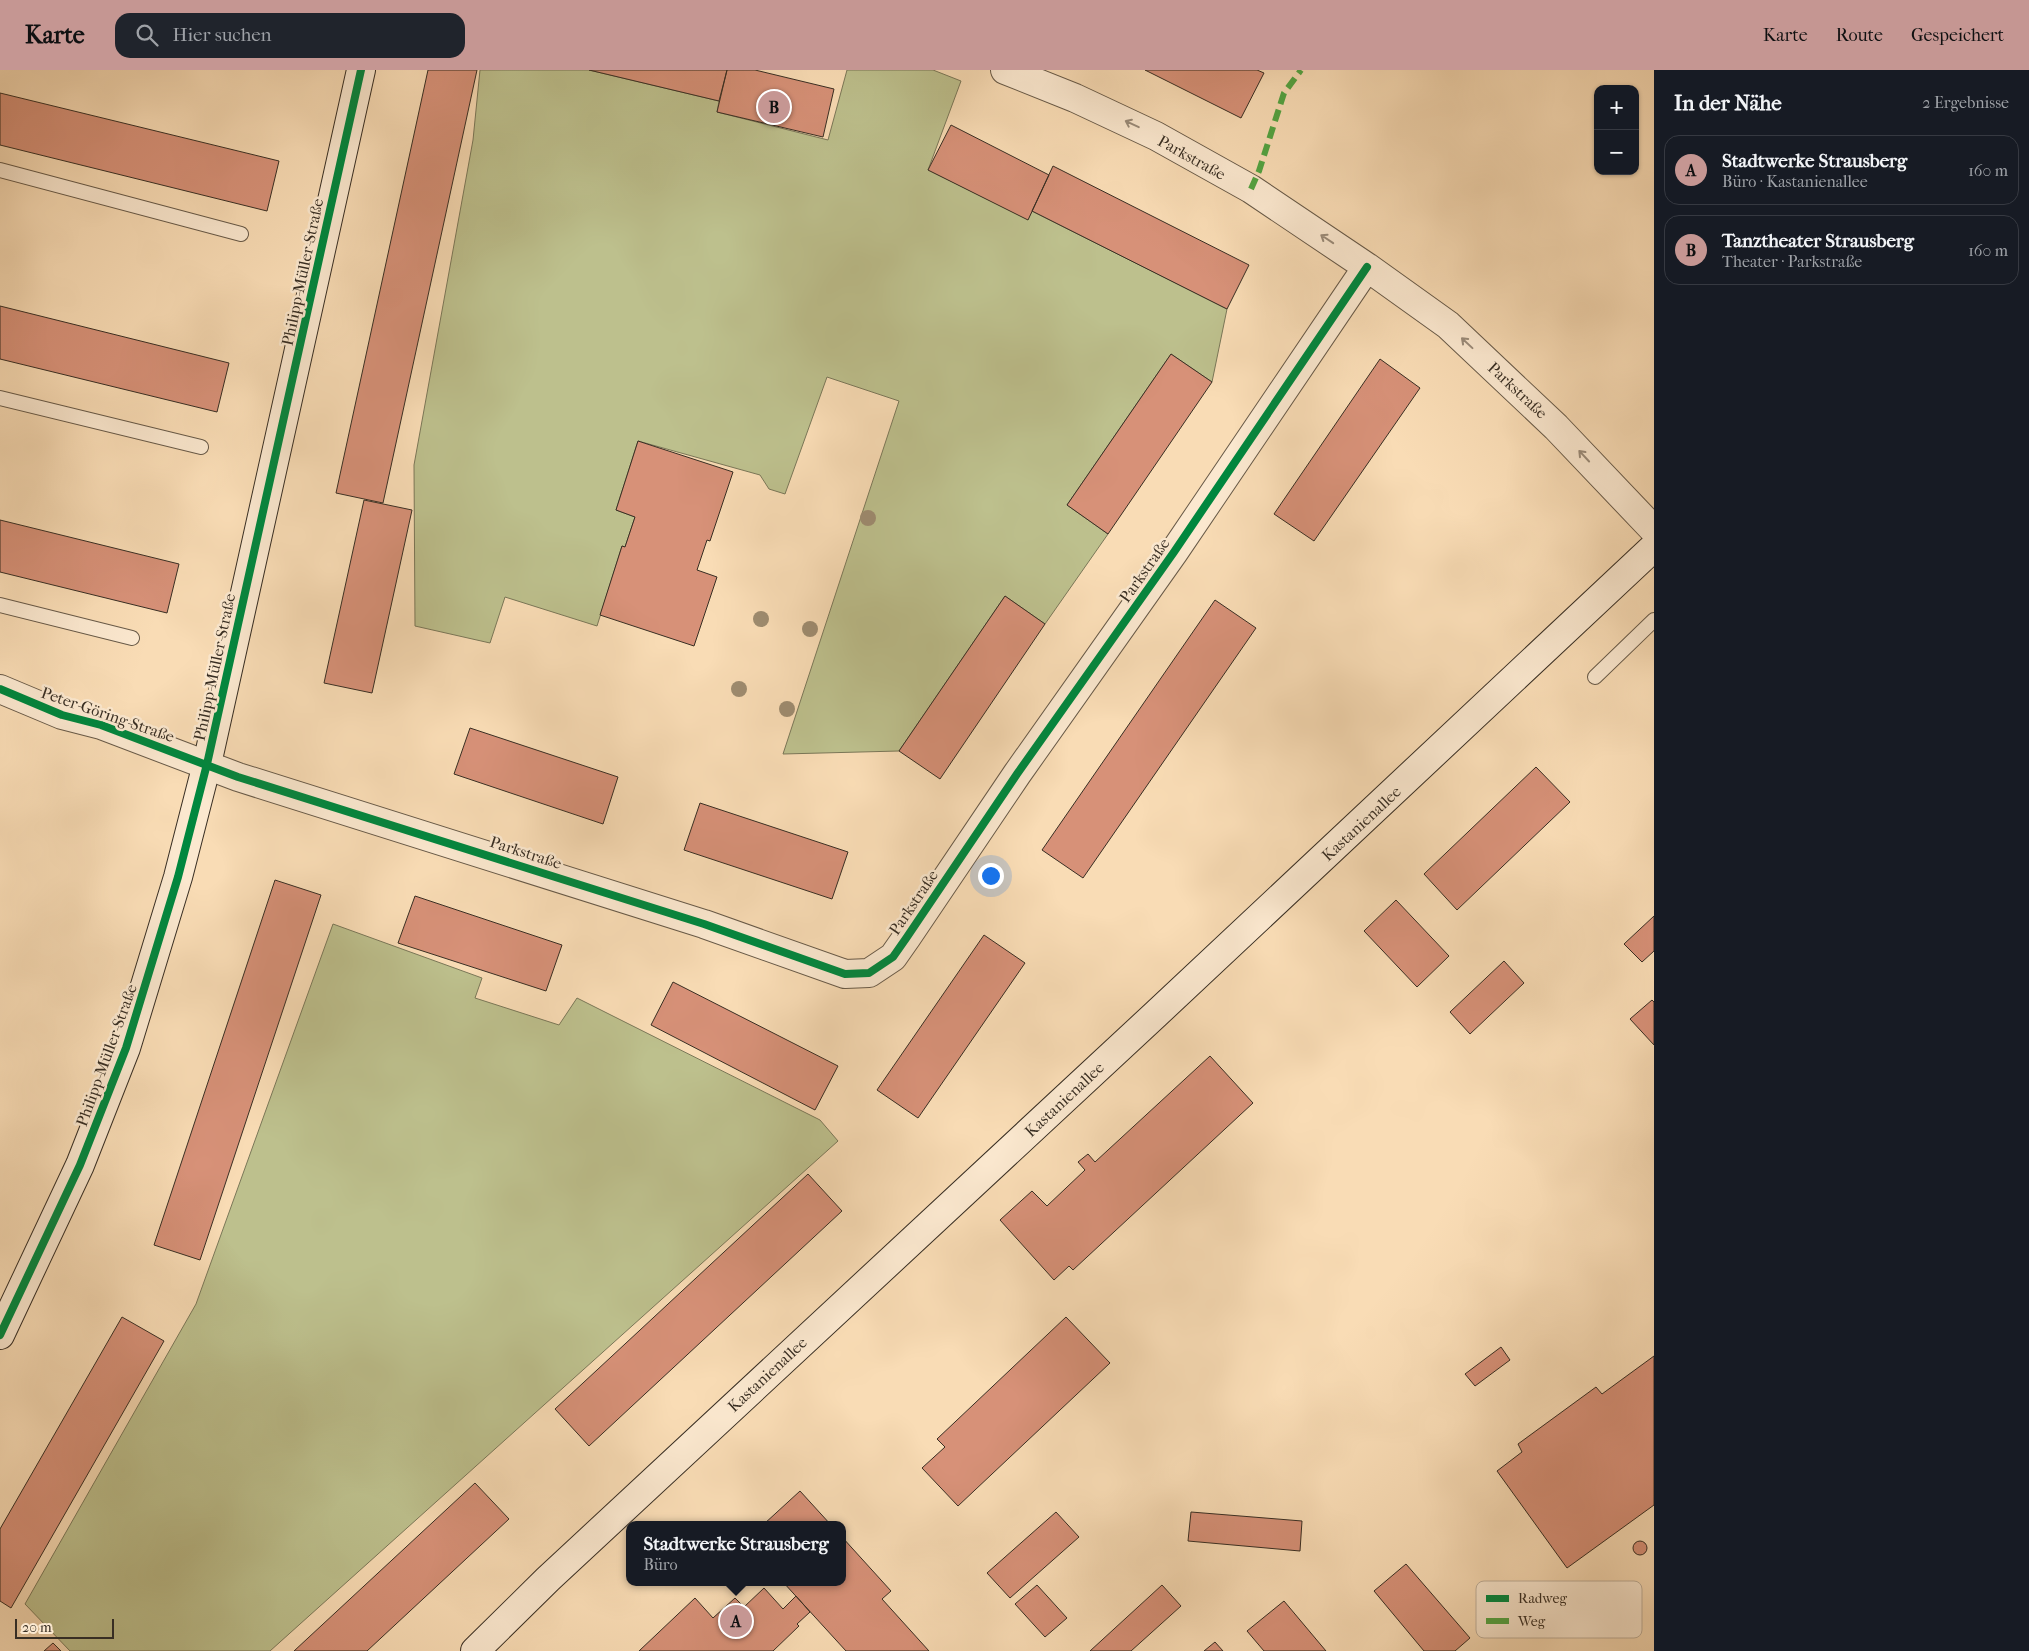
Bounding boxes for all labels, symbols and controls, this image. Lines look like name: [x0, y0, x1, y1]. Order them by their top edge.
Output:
search box: [115, 13, 465, 58]
text: Karte: [25, 21, 85, 49]
icon: search: [133, 21, 161, 49]
text: Hier suchen: [173, 24, 272, 46]
text: Karte: [1763, 25, 1808, 46]
text: Route: [1836, 25, 1883, 46]
text: Gespeichert: [1911, 25, 2004, 46]
map controls: [1594, 85, 1639, 175]
button: +: [1594, 85, 1639, 130]
pin: B: [758, 88, 790, 126]
text: In der Nähe: [1674, 91, 1782, 115]
text: 2 Ergebnisse: [1922, 93, 2009, 112]
one-way arrow: [1125, 119, 1140, 129]
button: −: [1594, 130, 1639, 175]
street label: Parkstraße: [1155, 131, 1229, 184]
text: Stadtwerke Strausberg: [1722, 150, 1907, 172]
text: A: [1686, 161, 1696, 180]
text: 160 m: [1968, 161, 2008, 180]
text: Büro · Kastanienallee: [1722, 172, 1868, 191]
street label: Philipp-Müller-Straße: [278, 197, 327, 347]
text: Tanztheater Strausberg: [1722, 230, 1914, 252]
one-way arrow: [1320, 234, 1334, 244]
text: B: [1686, 241, 1696, 260]
text: 160 m: [1968, 241, 2008, 260]
text: Theater · Parkstraße: [1722, 252, 1862, 271]
one-way arrow: [1461, 337, 1474, 349]
street label: Parkstraße: [1484, 358, 1551, 423]
one-way arrow: [1578, 450, 1590, 462]
street label: Parkstraße: [1115, 534, 1174, 606]
street label: Philipp-Müller-Straße: [190, 592, 239, 742]
street label: Peter-Göring-Straße: [39, 683, 177, 746]
street label: Kastanienallee: [1318, 782, 1405, 865]
street label: Parkstraße: [488, 832, 564, 873]
your location: [978, 863, 1004, 889]
street label: Parkstraße: [885, 866, 942, 938]
street label: Philipp-Müller-Straße: [72, 981, 141, 1129]
street label: Kastanienallee: [1021, 1058, 1108, 1141]
street label: Kastanienallee: [724, 1333, 811, 1416]
popup: [626, 1521, 846, 1586]
text: Stadtwerke Strausberg: [643, 1533, 829, 1555]
text: Büro: [643, 1555, 678, 1574]
legend: [1476, 1581, 1642, 1638]
text: Radweg: [1518, 1590, 1567, 1607]
pin: A: [720, 1602, 752, 1640]
text: Weg: [1517, 1613, 1546, 1630]
scale bar: [15, 1616, 114, 1639]
text: 20 m: [22, 1619, 52, 1636]

